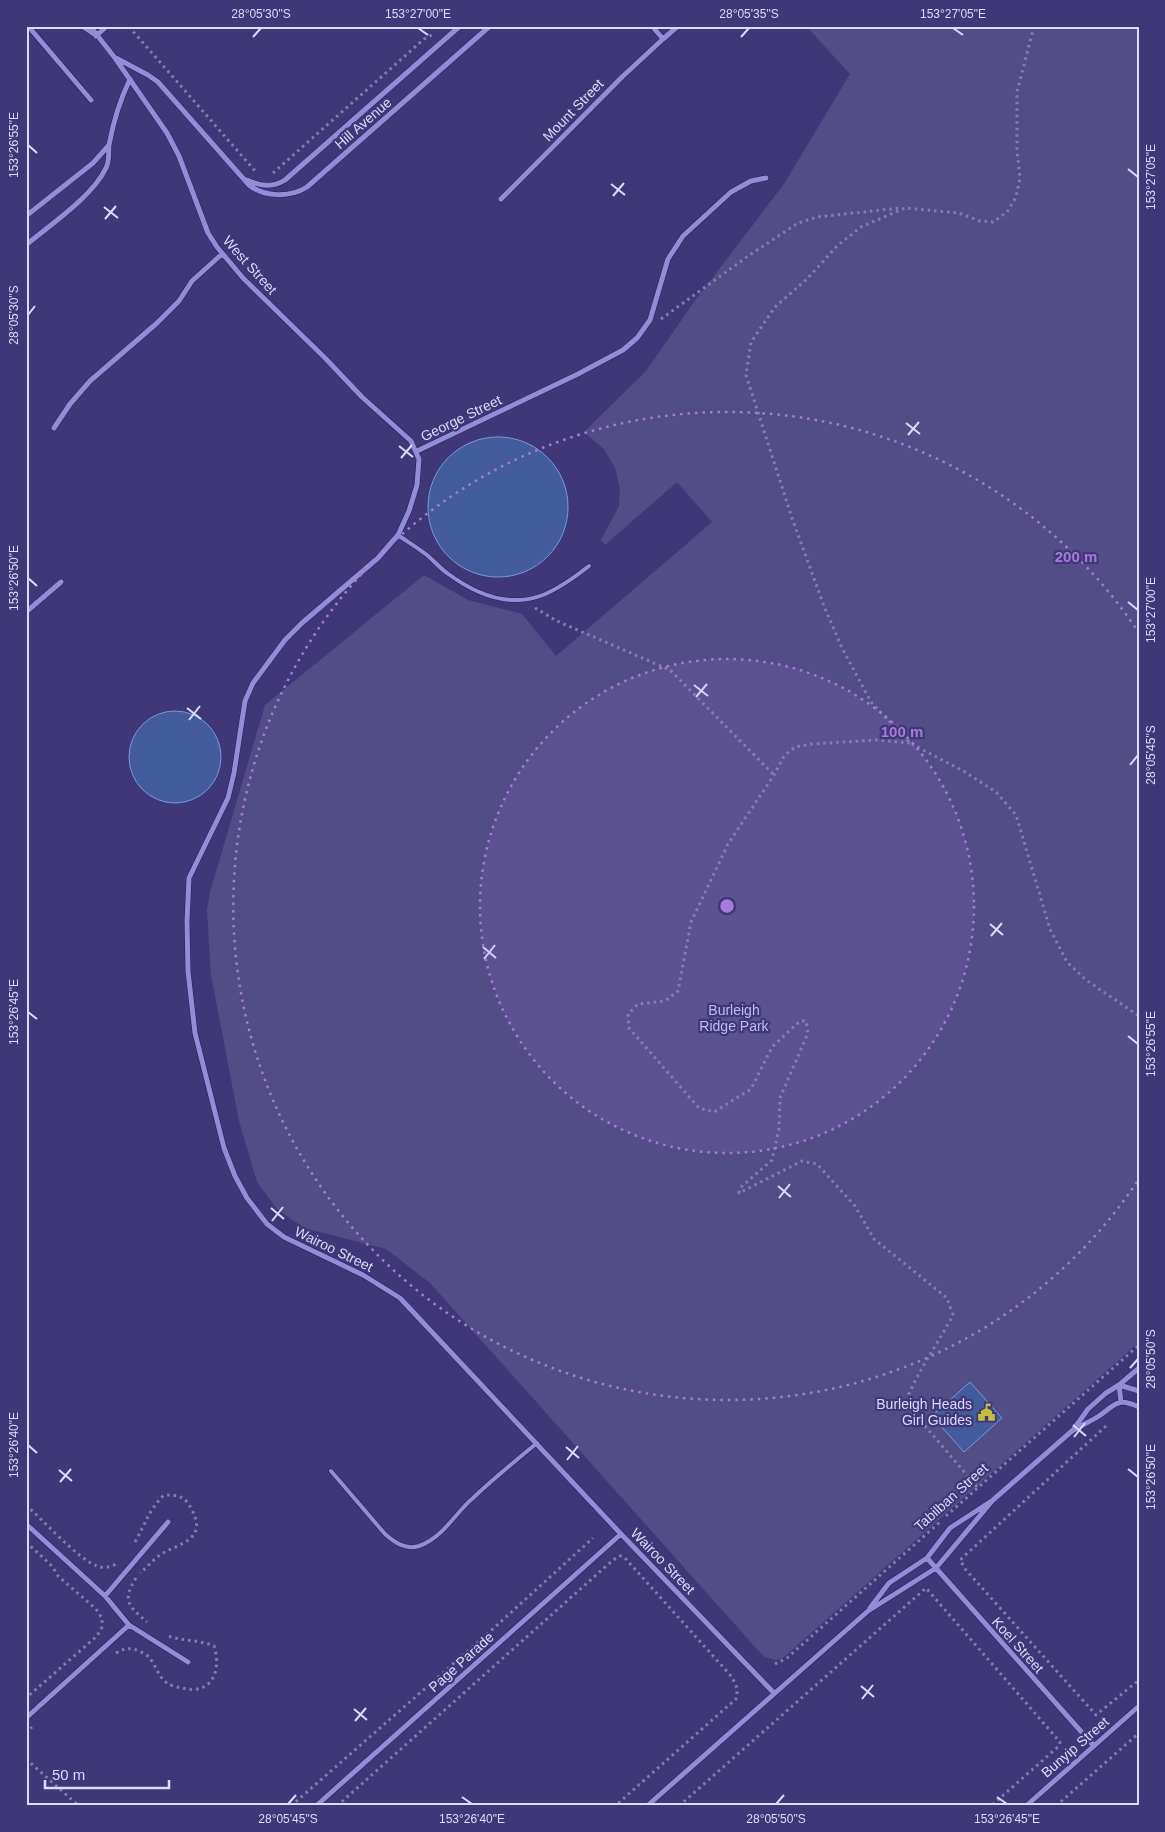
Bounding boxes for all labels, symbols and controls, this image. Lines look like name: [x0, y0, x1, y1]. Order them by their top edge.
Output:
text: 28°05'30"S: [231, 7, 291, 21]
text: 153°27'00"E: [385, 7, 451, 21]
text: 28°05'35"S: [719, 7, 779, 21]
text: 153°27'05"E: [920, 7, 986, 21]
street label: Mount Street: [539, 76, 607, 144]
street label: Hill Avenue: [331, 94, 395, 152]
text: 153°26'55"E: [7, 112, 21, 178]
text: 153°27'05"E: [1144, 144, 1158, 210]
street label: West Street: [220, 233, 280, 298]
text: 28°05'30"S: [7, 285, 21, 345]
street label: George Street: [418, 391, 504, 444]
text: 153°26'50"E: [7, 545, 21, 611]
text: 200 m: [1055, 548, 1097, 565]
text: 153°27'00"E: [1144, 577, 1158, 643]
text: 100 m: [881, 723, 923, 740]
text: 28°05'45"S: [1144, 725, 1158, 785]
centre of rings: [718, 897, 736, 915]
text: 153°26'45"E: [7, 979, 21, 1045]
park label: Burleigh Ridge Park: [699, 1002, 770, 1034]
text: 153°26'55"E: [1144, 1011, 1158, 1077]
street label: Wairoo Street: [292, 1223, 376, 1275]
text: 28°05'50"S: [1144, 1329, 1158, 1389]
place label: Burleigh Heads Girl Guides: [876, 1396, 972, 1428]
public building icon: Burleigh Heads Girl Guides: [976, 1402, 996, 1422]
text: 153°26'40"E: [7, 1412, 21, 1478]
text: 153°26'50"E: [1144, 1444, 1158, 1510]
street label: Tabilban Street: [911, 1460, 991, 1534]
street label: Wairoo Street: [628, 1525, 698, 1597]
street label: Koel Street: [989, 1614, 1047, 1676]
street label: Page Parade: [425, 1629, 497, 1695]
street label: Bunyip Street: [1038, 1713, 1112, 1781]
scale bar: [45, 1757, 169, 1789]
text: 50 m: [52, 1766, 85, 1783]
text: 28°05'45"S: [258, 1812, 318, 1826]
text: 153°26'40"E: [439, 1812, 505, 1826]
text: 28°05'50"S: [746, 1812, 806, 1826]
text: 153°26'45"E: [974, 1812, 1040, 1826]

